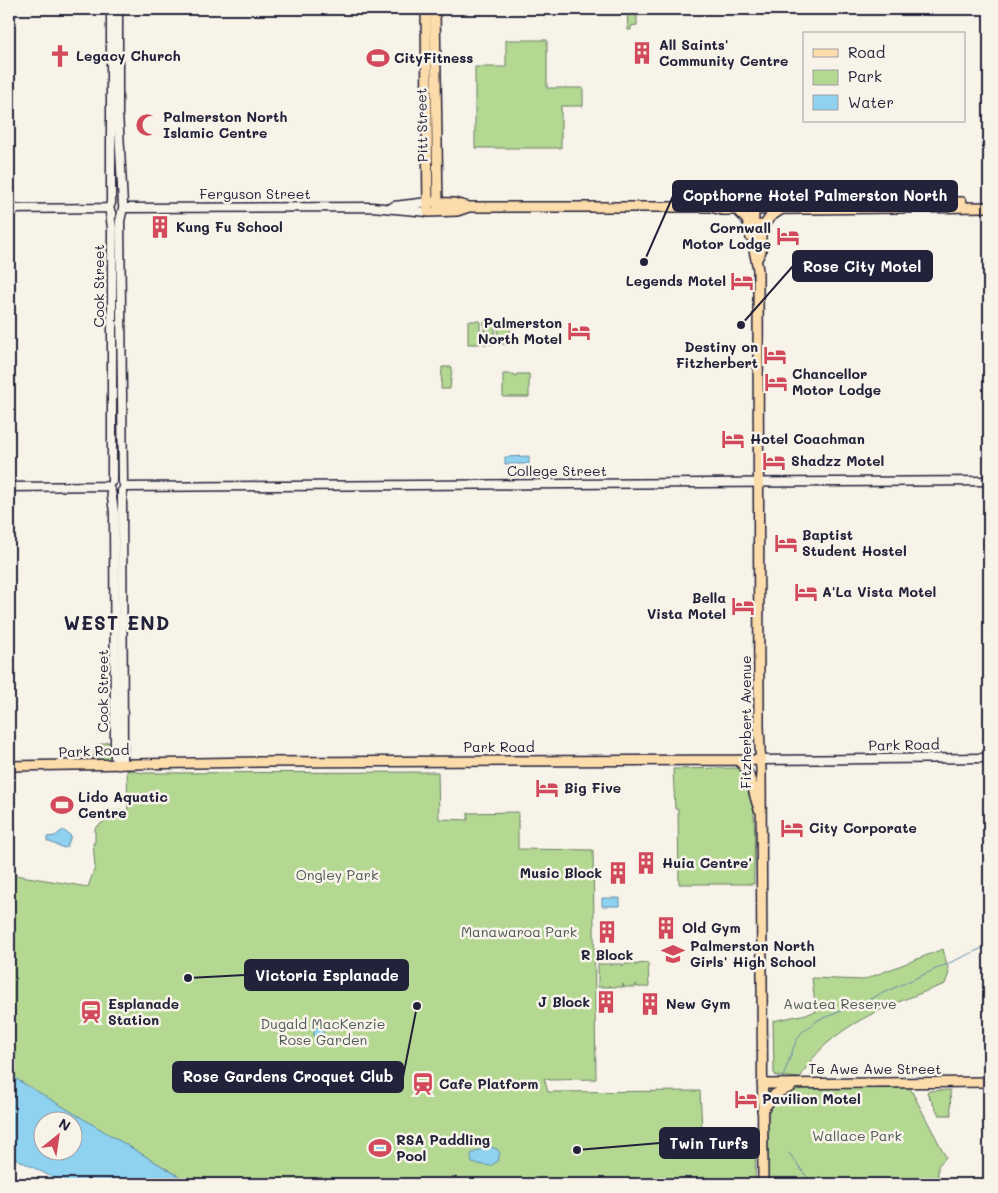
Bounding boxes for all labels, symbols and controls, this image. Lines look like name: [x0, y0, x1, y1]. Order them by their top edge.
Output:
legend: [803, 32, 966, 122]
place label: All Saints' Community Centre: [659, 35, 788, 70]
building icon: All Saints' Community Centre: [629, 40, 655, 66]
text: Road: [848, 42, 885, 62]
church icon: Legacy Church: [47, 43, 73, 69]
sports icon: CityFitness: [365, 45, 391, 71]
place label: Legacy Church: [76, 46, 181, 65]
place label: CityFitness: [394, 48, 473, 67]
text: Park: [848, 66, 882, 86]
street label: Pitt Street: [411, 88, 432, 162]
text: Water: [848, 92, 894, 112]
place label: Palmerston North Islamic Centre: [163, 107, 287, 142]
mosque icon: Palmerston North Islamic Centre: [134, 112, 160, 138]
callout: Copthorne Hotel Palmerston North: [673, 181, 957, 211]
street label: Ferguson Street: [199, 184, 311, 203]
text: Copthorne Hotel Palmerston North: [683, 185, 947, 205]
building icon: Kung Fu School: [147, 214, 173, 240]
place label: Kung Fu School: [176, 217, 283, 236]
place label: Cornwall Motor Lodge: [682, 218, 771, 253]
hotel icon: Cornwall Motor Lodge: [775, 223, 801, 249]
street label: Cook Street: [89, 244, 108, 328]
callout: Rose City Motel: [793, 251, 932, 281]
text: Rose City Motel: [803, 256, 921, 276]
hotel icon: Legends Motel: [729, 268, 755, 294]
place label: Legends Motel: [626, 271, 726, 290]
place label: Palmerston North Motel: [478, 313, 562, 348]
hotel icon: Palmerston North Motel: [566, 318, 592, 344]
place label: Destiny on Fitzherbert: [676, 337, 758, 372]
hotel icon: Destiny on Fitzherbert: [762, 342, 788, 368]
place label: Chancellor Motor Lodge: [792, 364, 881, 399]
hotel icon: Chancellor Motor Lodge: [763, 369, 789, 395]
hotel icon: Hotel Coachman: [720, 426, 746, 452]
place label: Hotel Coachman: [750, 429, 865, 448]
hotel icon: Shadzz Motel: [761, 448, 787, 474]
place label: Shadzz Motel: [791, 451, 884, 470]
street label: College Street: [507, 461, 607, 480]
place label: Baptist Student Hostel: [802, 525, 907, 560]
hotel icon: Baptist Student Hostel: [773, 530, 799, 556]
hotel icon: A'La Vista Motel: [793, 579, 819, 605]
place label: A'La Vista Motel: [822, 582, 936, 601]
place label: Bella Vista Motel: [647, 588, 726, 623]
hotel icon: Bella Vista Motel: [730, 593, 756, 619]
district label: WEST END: [64, 610, 170, 635]
street label: Cook Street: [93, 649, 112, 733]
street label: Fitzherbert Avenue: [736, 655, 755, 789]
street label: Park Road: [868, 734, 940, 755]
street label: Park Road: [463, 737, 535, 756]
street label: Park Road: [58, 740, 130, 761]
hotel icon: Big Five: [534, 775, 560, 801]
place label: Big Five: [564, 778, 621, 797]
place label: Lido Aquatic Centre: [78, 787, 168, 822]
sports icon: Lido Aquatic Centre: [49, 792, 75, 818]
hotel icon: City Corporate: [779, 815, 805, 841]
place label: City Corporate: [809, 818, 917, 837]
building icon: Huia Centre': [633, 850, 659, 876]
place label: Huia Centre': [662, 853, 752, 872]
building icon: Music Block: [605, 860, 631, 886]
place label: Music Block: [520, 863, 602, 882]
park label: Ongley Park: [296, 865, 378, 884]
building icon: Old Gym: [653, 915, 679, 941]
place label: Old Gym: [682, 918, 741, 937]
building icon: R Block: [594, 919, 620, 945]
park label: Manawaroa Park: [461, 922, 577, 941]
place label: Palmerston North Girls' High School: [690, 936, 816, 971]
school or university icon: Palmerston North Girls' High School: [660, 941, 686, 967]
place label: R Block: [581, 945, 633, 964]
callout: Victoria Esplanade: [245, 960, 408, 990]
text: Victoria Esplanade: [255, 965, 399, 985]
building icon: J Block: [593, 989, 619, 1015]
building icon: New Gym: [637, 991, 663, 1017]
place label: J Block: [538, 992, 590, 1011]
place label: Esplanade Station: [108, 994, 179, 1029]
place label: New Gym: [666, 994, 730, 1013]
park label: Awatea Reserve: [783, 994, 897, 1013]
station icon: Esplanade Station: [78, 999, 104, 1025]
park label: Dugald MacKenzie Rose Garden: [261, 1014, 385, 1049]
street label: Te Awe Awe Street: [809, 1059, 941, 1078]
callout: Rose Gardens Croquet Club: [173, 1062, 403, 1092]
text: Rose Gardens Croquet Club: [183, 1066, 393, 1086]
station icon: Cafe Platform: [410, 1071, 436, 1097]
place label: Cafe Platform: [439, 1074, 538, 1093]
hotel icon: Pavilion Motel: [733, 1086, 759, 1112]
place label: Pavilion Motel: [762, 1089, 861, 1108]
north arrow: [32, 1110, 82, 1160]
text: N: [55, 1113, 74, 1135]
park label: Wallace Park: [812, 1126, 902, 1145]
callout: Twin Turfs: [660, 1128, 759, 1158]
place label: RSA Paddling Pool: [396, 1130, 490, 1165]
text: Twin Turfs: [670, 1133, 748, 1153]
sports icon: RSA Paddling Pool: [367, 1135, 393, 1161]

